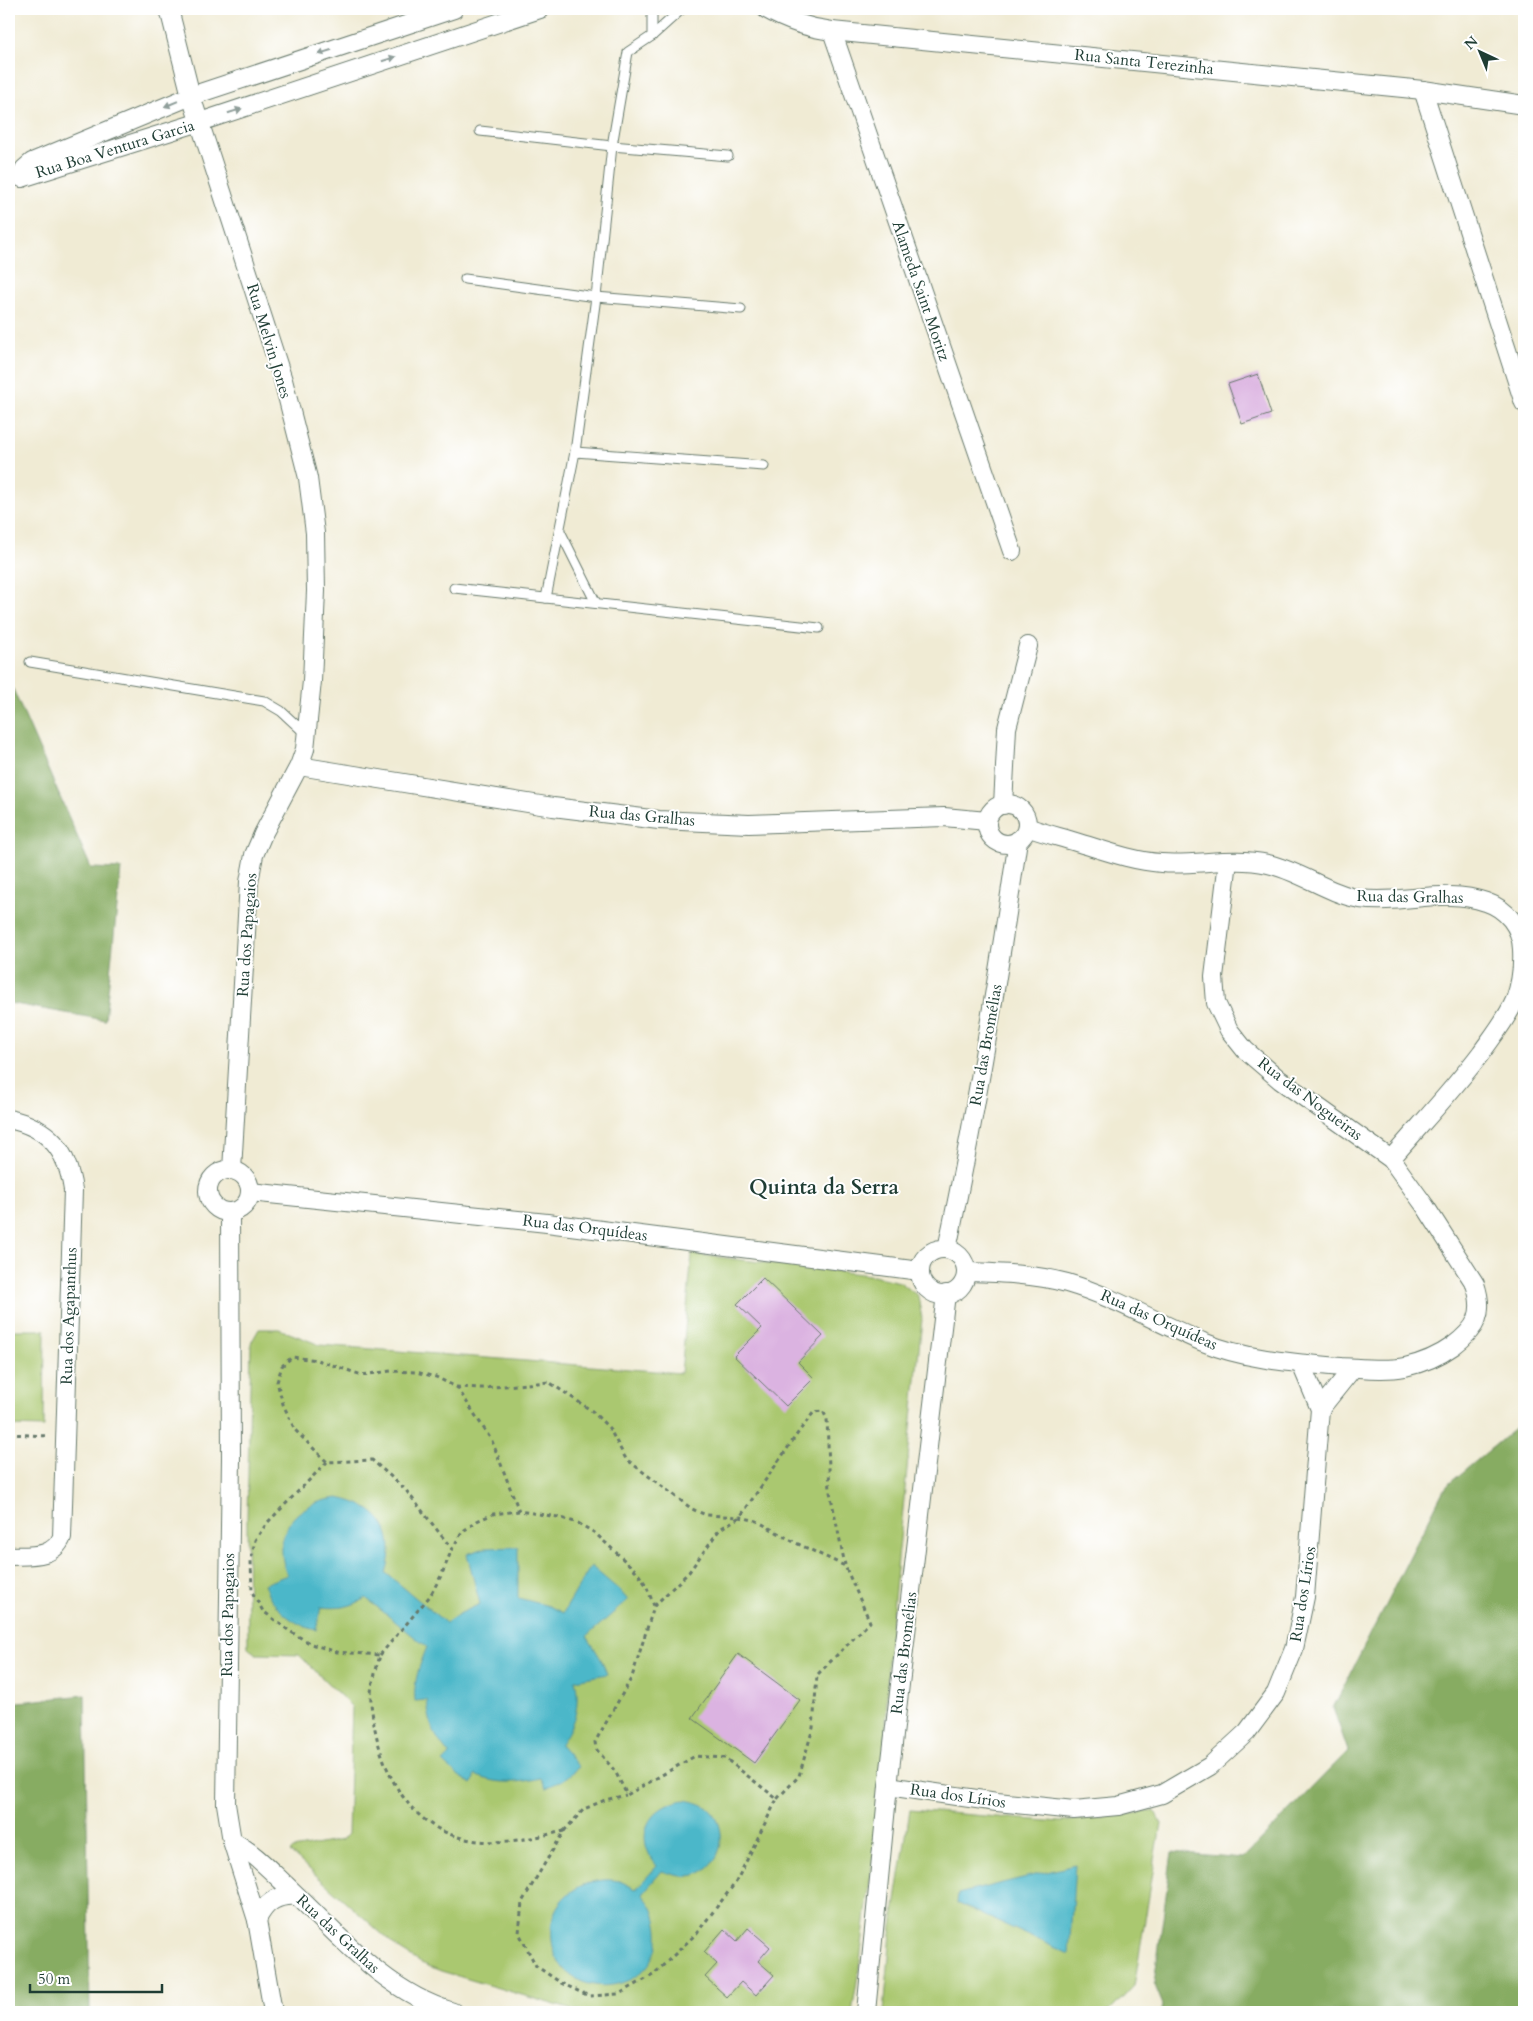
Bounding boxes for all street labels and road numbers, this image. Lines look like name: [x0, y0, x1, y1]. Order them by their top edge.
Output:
street label: Rua Santa Terezinha: [1073, 44, 1215, 80]
street label: Rua Boa Ventura Garcia: [33, 114, 197, 184]
street label: Alameda Saint Moritz: [887, 218, 955, 364]
street label: Rua Melvin Jones: [241, 281, 297, 401]
street label: Rua das Gralhas: [588, 800, 696, 832]
street label: Rua dos Papagaios: [232, 872, 262, 998]
street label: Rua das Gralhas: [1356, 885, 1464, 909]
street label: Rua das Bromélias: [964, 982, 1008, 1108]
street label: Rua das Nogueiras: [1253, 1052, 1367, 1146]
street label: Rua das Orquídeas: [521, 1209, 649, 1247]
street label: Rua dos Agapanthus: [56, 1247, 82, 1385]
street label: Rua das Orquídeas: [1097, 1284, 1221, 1356]
street label: Rua dos Lírios: [1285, 1545, 1321, 1643]
street label: Rua dos Papagaios: [216, 1553, 240, 1677]
street label: Rua das Bromélias: [886, 1591, 922, 1715]
street label: Rua dos Lírios: [909, 1778, 1007, 1814]
street label: Rua das Gralhas: [291, 1890, 385, 1978]

